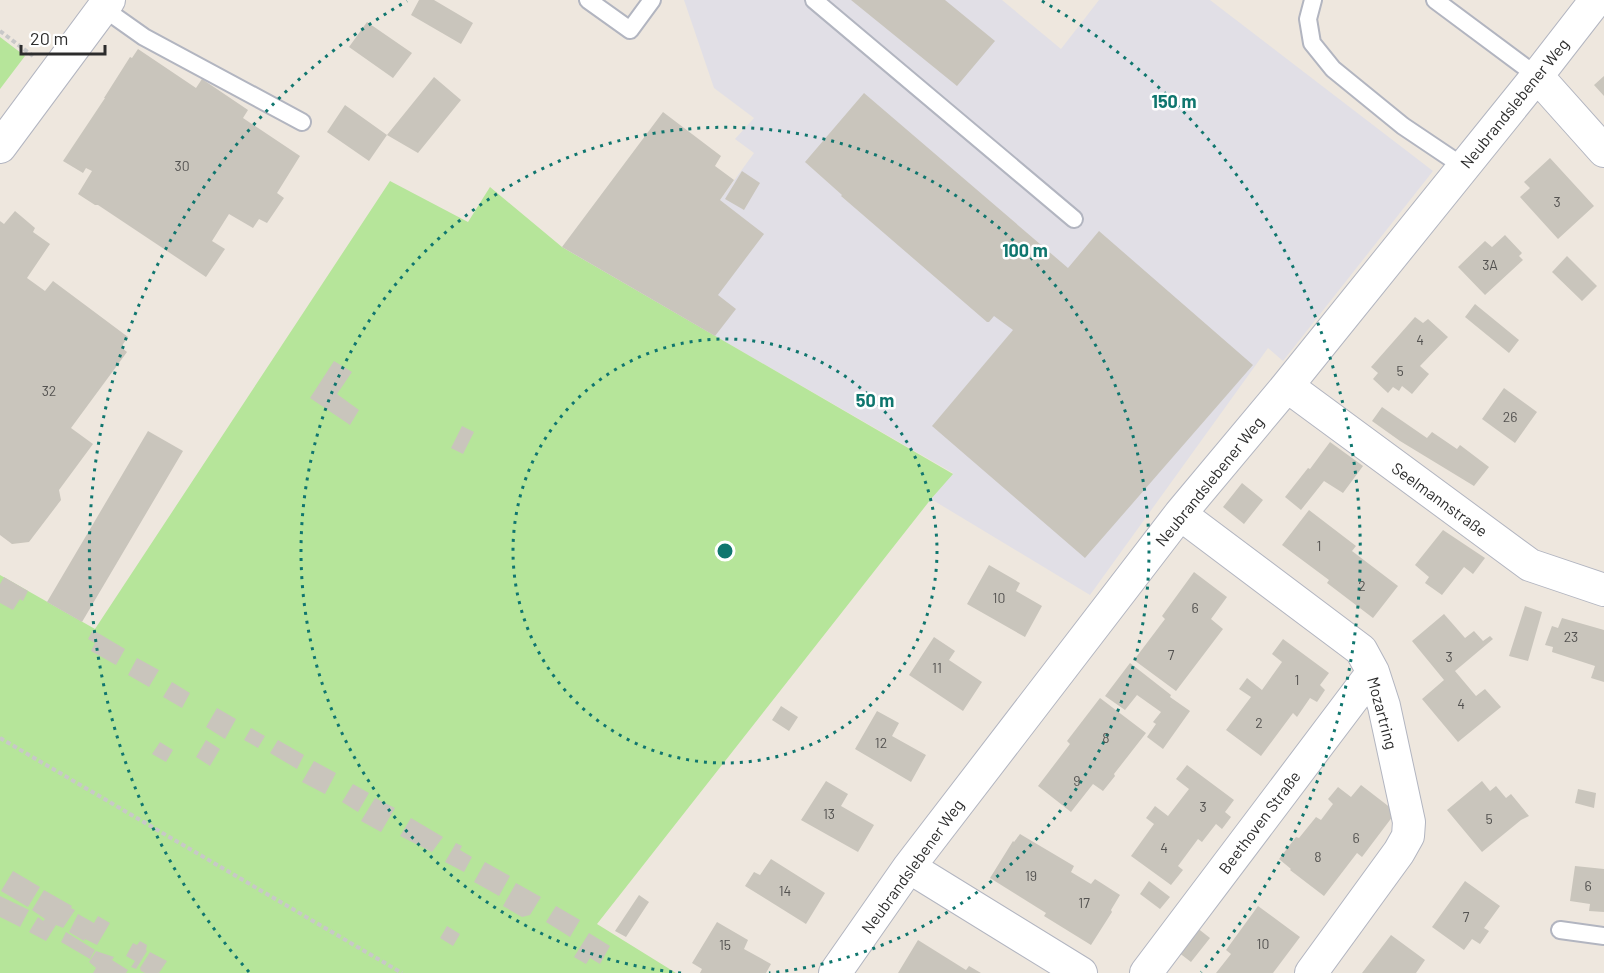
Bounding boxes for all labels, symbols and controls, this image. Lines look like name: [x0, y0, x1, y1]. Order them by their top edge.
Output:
scale bar: [21, 18, 105, 56]
text: 20 m: [30, 27, 68, 49]
street label: Neubrandslebener Weg: [1456, 34, 1572, 172]
text: 150 m: [1152, 90, 1196, 112]
house number: 30: [174, 157, 190, 174]
house number: 3: [1553, 193, 1561, 210]
text: 100 m: [1002, 239, 1048, 261]
house number: 3A: [1482, 256, 1498, 273]
house number: 4: [1416, 331, 1424, 348]
house number: 5: [1396, 362, 1404, 379]
house number: 32: [42, 382, 56, 399]
text: 50 m: [856, 389, 894, 411]
house number: 26: [1503, 408, 1517, 425]
street label: Neubrandslebener Weg: [1151, 412, 1267, 550]
street label: Seelmannstraße: [1388, 458, 1492, 540]
house number: 1: [1317, 537, 1321, 554]
centre of rings: [715, 541, 735, 561]
house number: 2: [1358, 577, 1366, 594]
house number: 10: [993, 589, 1005, 606]
house number: 6: [1191, 599, 1199, 616]
house number: 23: [1564, 628, 1578, 645]
house number: 7: [1168, 646, 1175, 663]
house number: 3: [1445, 648, 1453, 665]
house number: 11: [932, 659, 942, 676]
house number: 1: [1295, 671, 1299, 688]
street label: Mozartring: [1364, 675, 1402, 751]
house number: 4: [1457, 695, 1465, 712]
house number: 2: [1255, 714, 1263, 731]
house number: 8: [1102, 729, 1110, 746]
house number: 12: [875, 734, 887, 751]
street label: Beethoven Straße: [1214, 767, 1304, 877]
house number: 9: [1073, 772, 1081, 789]
street label: Neubrandslebener Weg: [857, 795, 967, 937]
house number: 3: [1199, 798, 1207, 815]
house number: 13: [823, 805, 835, 822]
house number: 5: [1485, 810, 1493, 827]
house number: 6: [1352, 829, 1360, 846]
house number: 4: [1160, 839, 1168, 856]
house number: 8: [1314, 848, 1322, 865]
house number: 19: [1025, 867, 1037, 884]
house number: 6: [1584, 877, 1592, 894]
house number: 14: [779, 882, 791, 899]
house number: 17: [1078, 894, 1090, 911]
house number: 7: [1463, 908, 1470, 925]
house number: 10: [1257, 935, 1269, 952]
house number: 15: [719, 936, 731, 953]

